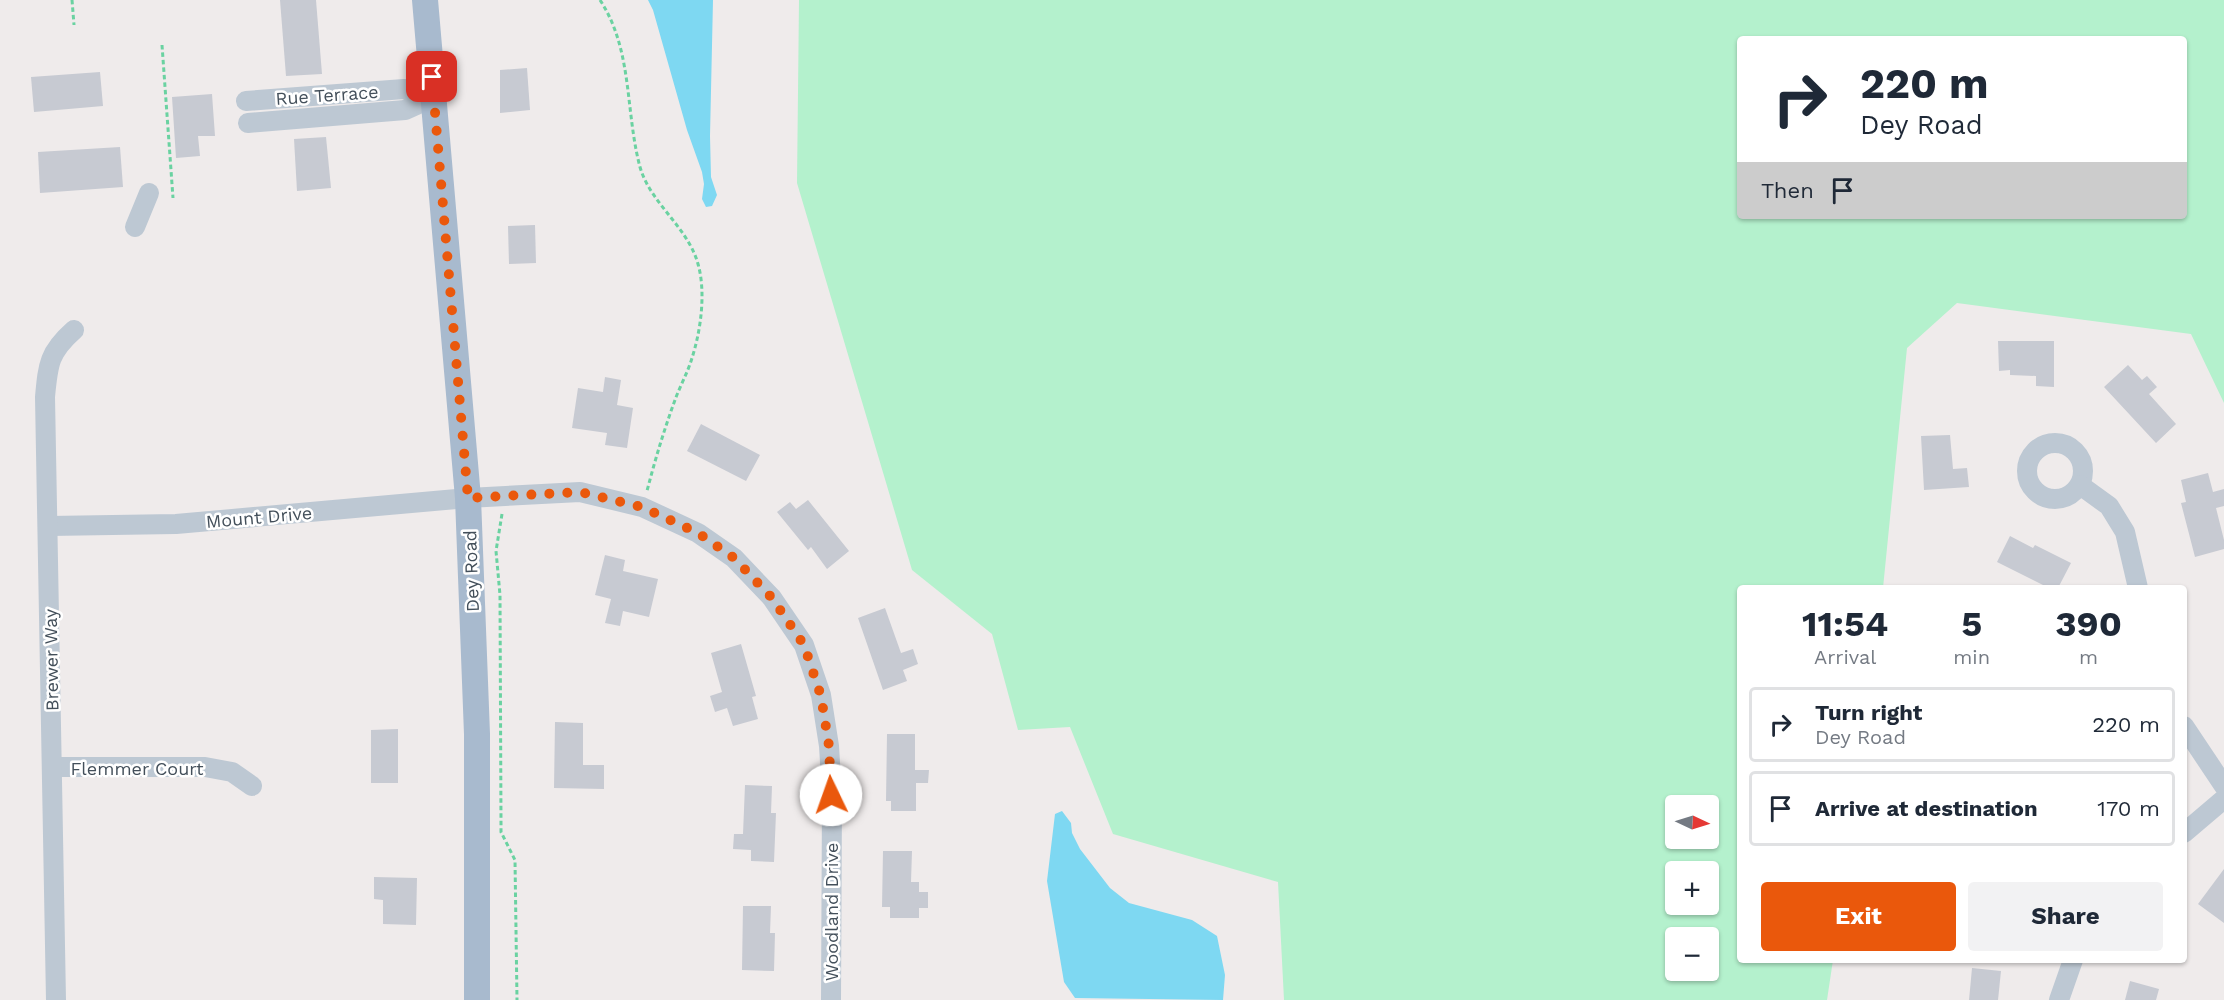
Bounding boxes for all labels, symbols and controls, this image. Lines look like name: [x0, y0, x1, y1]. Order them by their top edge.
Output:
pin: [406, 51, 457, 102]
text: 220 m: [1860, 59, 1989, 108]
icon: arrive: [415, 60, 448, 93]
icon: right: [1761, 60, 1839, 138]
street label: Rue Terrace: [275, 81, 379, 109]
text: Dey Road: [1860, 109, 1983, 141]
icon: arrive: [1826, 174, 1859, 207]
text: Then: [1761, 178, 1814, 203]
street label: Mount Drive: [205, 502, 313, 532]
street label: Dey Road: [459, 530, 483, 612]
text: 11:54: [1802, 603, 1888, 645]
text: 5: [1961, 603, 1982, 645]
text: 390: [2055, 603, 2122, 645]
street label: Brewer Way: [40, 608, 62, 711]
text: Arrival: [1814, 645, 1876, 669]
text: min: [1953, 645, 1990, 669]
text: m: [2079, 645, 2098, 669]
text: Turn right: [1815, 700, 1922, 725]
icon: right: [1764, 708, 1797, 741]
text: 220 m: [2092, 712, 2160, 737]
text: Dey Road: [1815, 725, 1906, 749]
street label: Flemmer Court: [70, 758, 204, 779]
position arrow: [799, 763, 863, 827]
icon: arrive: [1764, 792, 1797, 825]
north arrow: [1665, 795, 1719, 849]
map controls: [1665, 795, 1719, 981]
text: Arrive at destination: [1815, 796, 2038, 821]
text: 170 m: [2097, 796, 2160, 821]
street label: Woodland Drive: [821, 843, 842, 981]
button: +: [1665, 861, 1719, 915]
button: Exit: [1761, 882, 1956, 951]
button: Share: [1968, 882, 2163, 951]
button: −: [1665, 927, 1719, 981]

